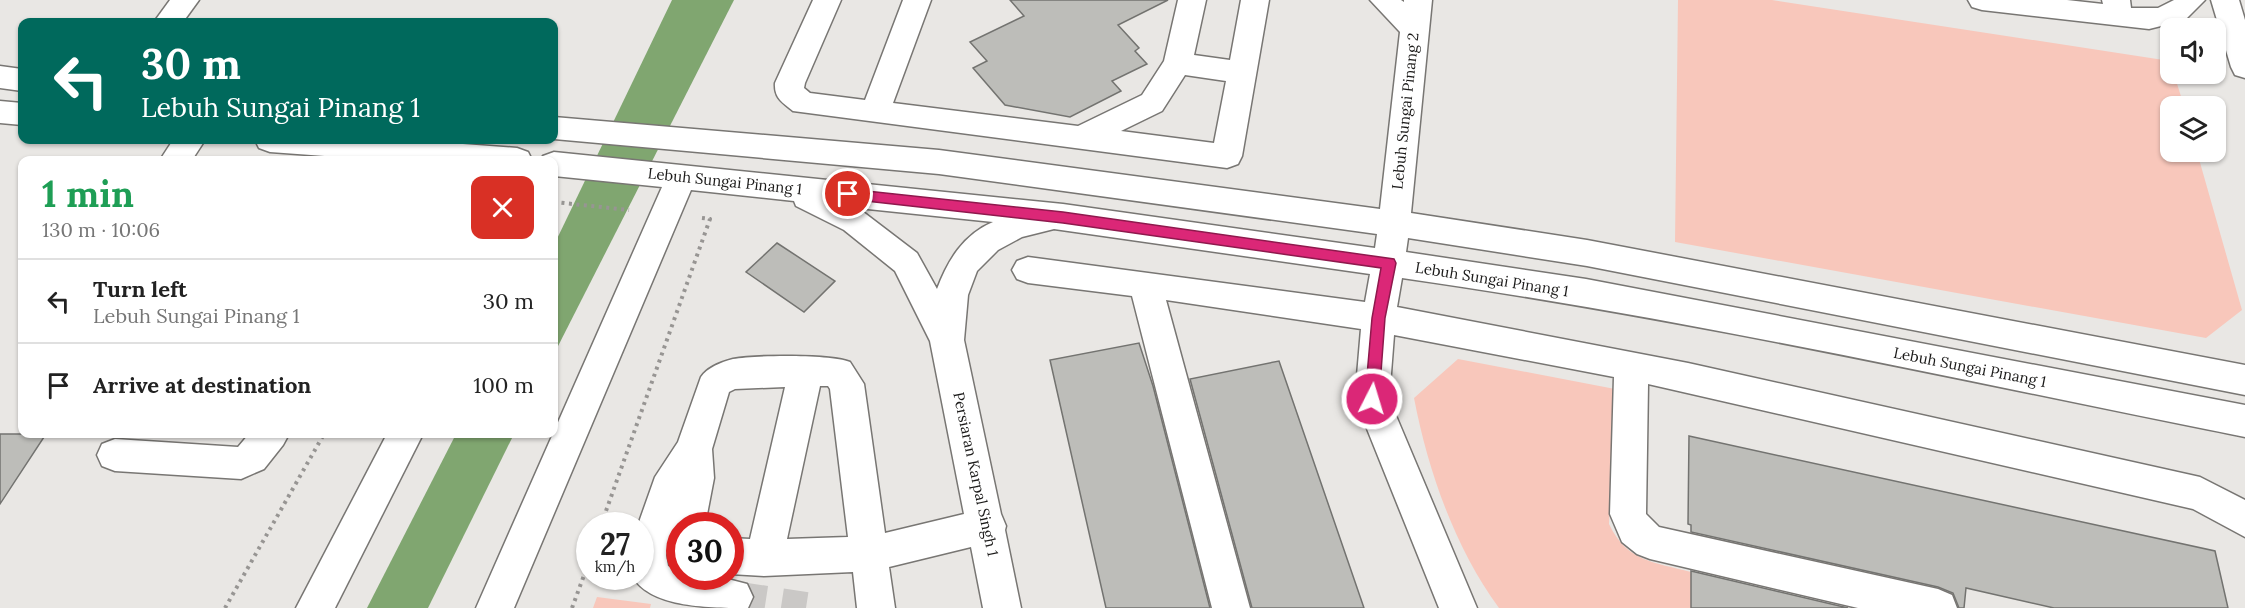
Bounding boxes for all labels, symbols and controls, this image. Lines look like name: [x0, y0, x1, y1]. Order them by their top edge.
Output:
map controls: [2160, 18, 2226, 162]
button: sound: [2160, 18, 2226, 84]
street label: Lebuh Sungai Pinang 2: [1387, 32, 1423, 190]
text: 30 m: [141, 37, 241, 91]
icon: left: [42, 42, 120, 120]
text: Lebuh Sungai Pinang 1: [141, 90, 420, 124]
button: layers: [2160, 96, 2226, 162]
street label: Lebuh Sungai Pinang 1: [647, 163, 803, 199]
pin: [822, 168, 873, 219]
text: 1 min: [42, 171, 134, 217]
button: close: [471, 176, 534, 239]
icon: arrive: [831, 177, 864, 210]
text: 130 m · 10:06: [42, 217, 160, 242]
street label: Lebuh Sungai Pinang 1: [1414, 257, 1570, 301]
text: Turn left: [93, 275, 187, 303]
icon: left: [42, 285, 75, 318]
text: 30 m: [483, 287, 534, 315]
text: Lebuh Sungai Pinang 1: [93, 303, 300, 328]
street label: Lebuh Sungai Pinang 1: [1892, 343, 2048, 391]
position arrow: [1340, 367, 1404, 431]
icon: arrive: [42, 369, 75, 402]
text: Arrive at destination: [93, 371, 311, 399]
text: 100 m: [473, 371, 534, 399]
street label: Persiaran Karpal Singh 1: [949, 390, 1003, 558]
speed limit sign: 30: [666, 512, 744, 590]
text: 27: [600, 525, 630, 563]
text: km/h: [595, 557, 635, 576]

